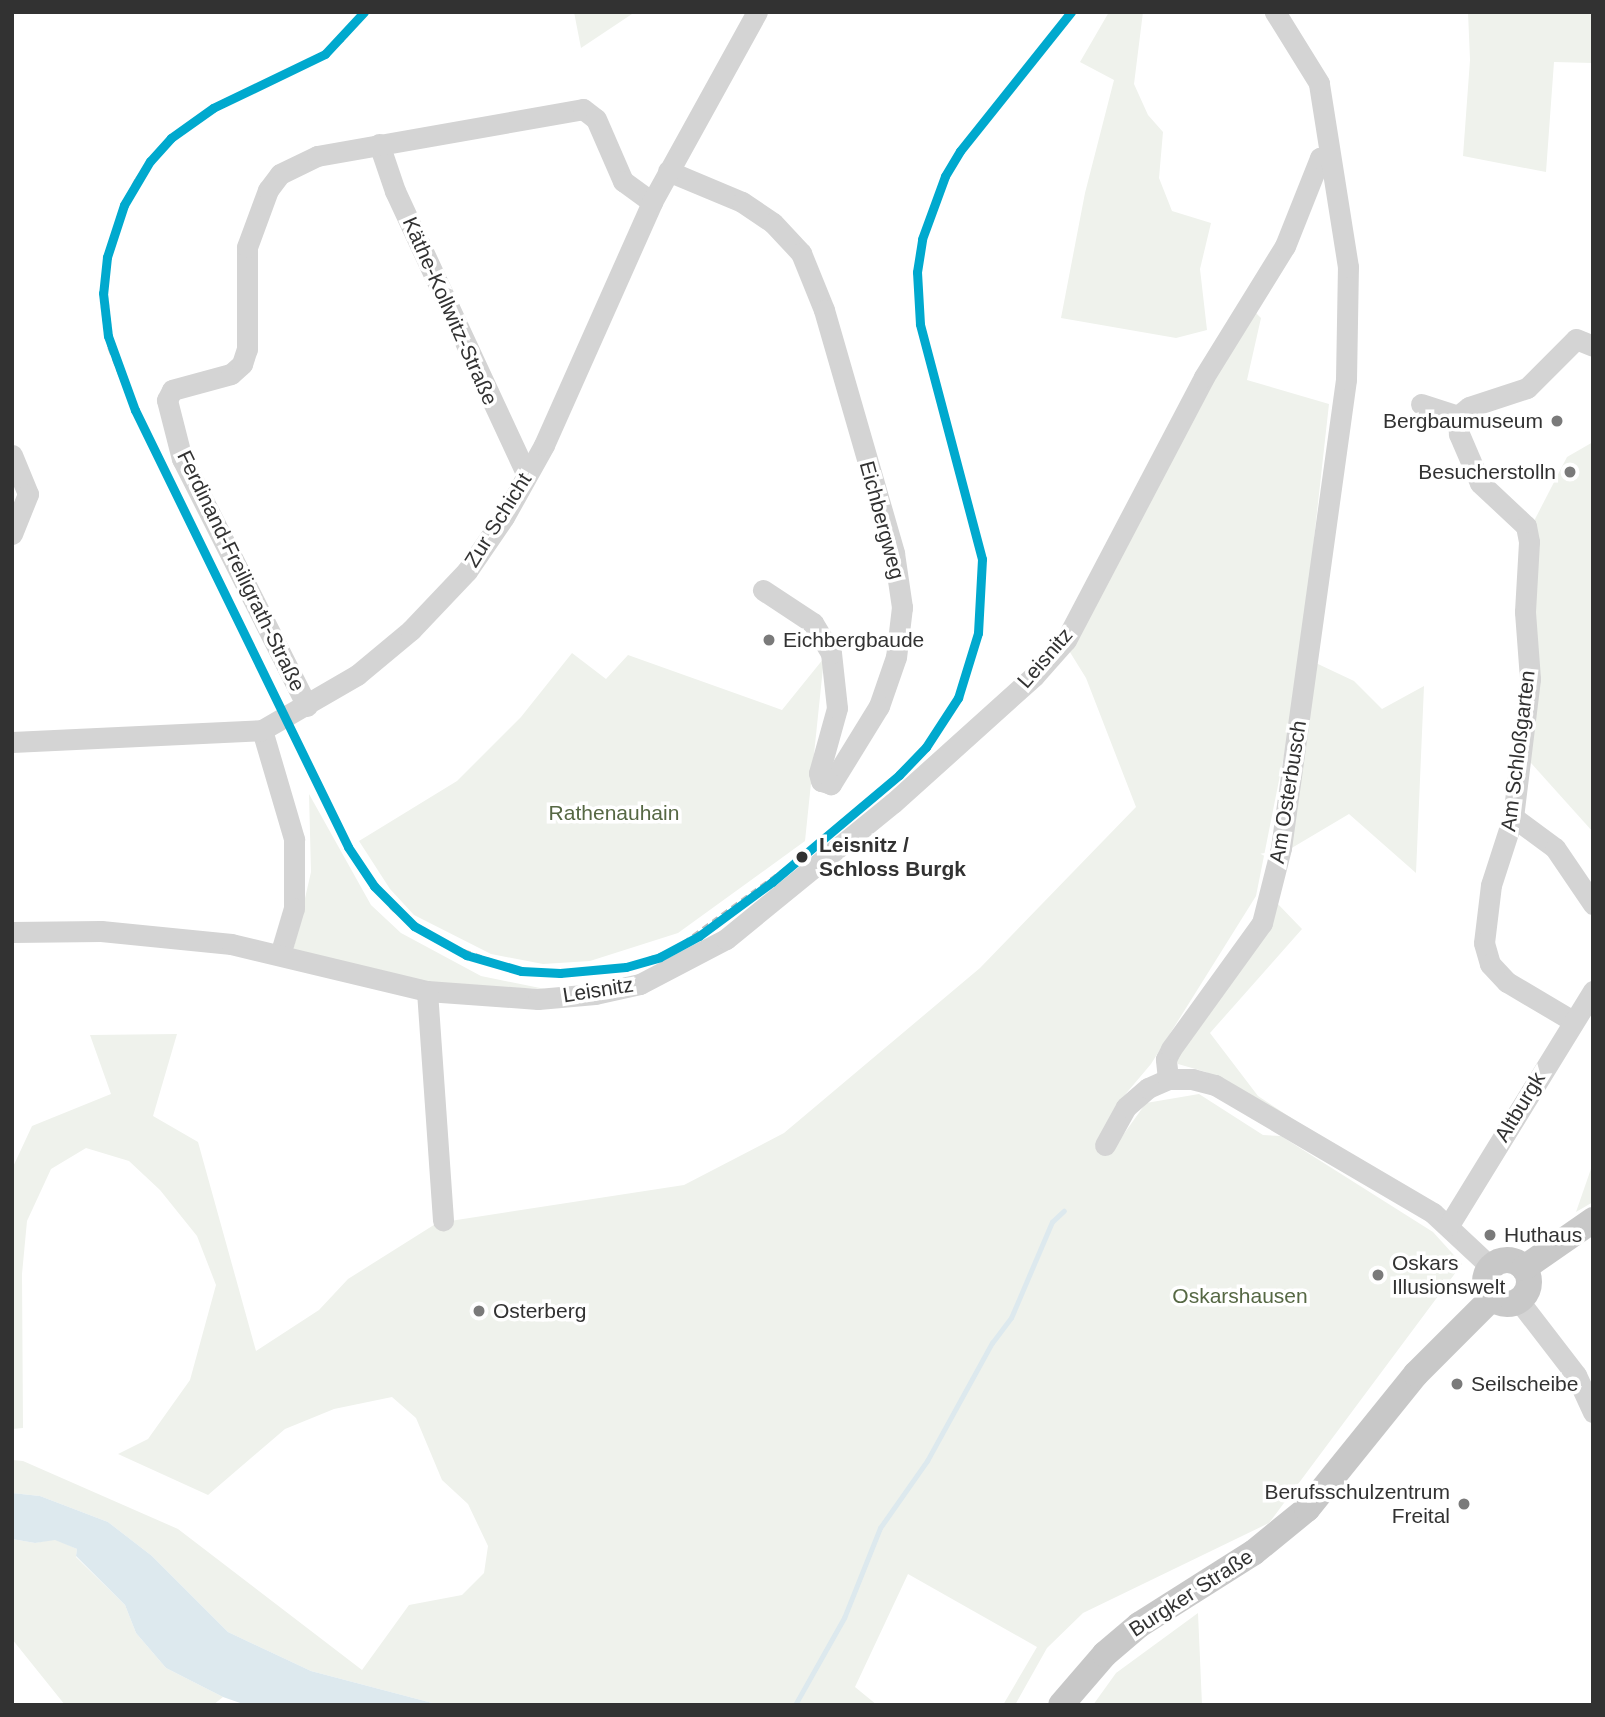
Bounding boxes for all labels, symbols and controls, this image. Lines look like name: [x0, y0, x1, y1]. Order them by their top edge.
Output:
street label: Käthe-Kollwitz-Straße: [397, 213, 503, 409]
place label: Bergbaumuseum: [1383, 408, 1543, 434]
marker: Bergbaumuseum: [1549, 413, 1565, 429]
street label: Ferdinand-Freiligrath-Straße: [172, 446, 310, 696]
street label: Eichbergweg: [854, 458, 910, 582]
place label: Besucherstolln: [1418, 459, 1556, 485]
marker: Besucherstolln: [1562, 464, 1578, 480]
street label: Zur Schicht: [459, 468, 537, 572]
street label: Leisnitz: [1012, 623, 1078, 693]
place label: Eichbergbaude: [783, 627, 924, 653]
marker: Eichbergbaude: [761, 632, 777, 648]
street label: Am Schloßgarten: [1496, 669, 1540, 833]
street label: Am Osterbusch: [1264, 719, 1312, 865]
park label: Rathenauhain: [549, 800, 679, 826]
place label: Leisnitz / Schloss Burgk: [819, 832, 966, 882]
marker: Leisnitz / Schloss Burgk: [791, 846, 813, 868]
street label: Leisnitz: [561, 972, 635, 1008]
street label: Altburgk: [1489, 1067, 1551, 1147]
place label: Huthaus: [1504, 1222, 1582, 1248]
marker: Huthaus: [1482, 1227, 1498, 1243]
place label: Oskars Illusionswelt: [1392, 1250, 1505, 1300]
marker: Oskars Illusionswelt: [1370, 1267, 1386, 1283]
park label: Oskarshausen: [1172, 1283, 1308, 1309]
place label: Osterberg: [493, 1298, 586, 1324]
marker: Osterberg: [471, 1303, 487, 1319]
place label: Seilscheibe: [1471, 1371, 1578, 1397]
marker: Seilscheibe: [1449, 1376, 1465, 1392]
place label: Berufsschulzentrum Freital: [1264, 1479, 1450, 1529]
marker: Berufsschulzentrum Freital: [1456, 1496, 1472, 1512]
street label: Burgker Straße: [1124, 1544, 1258, 1642]

